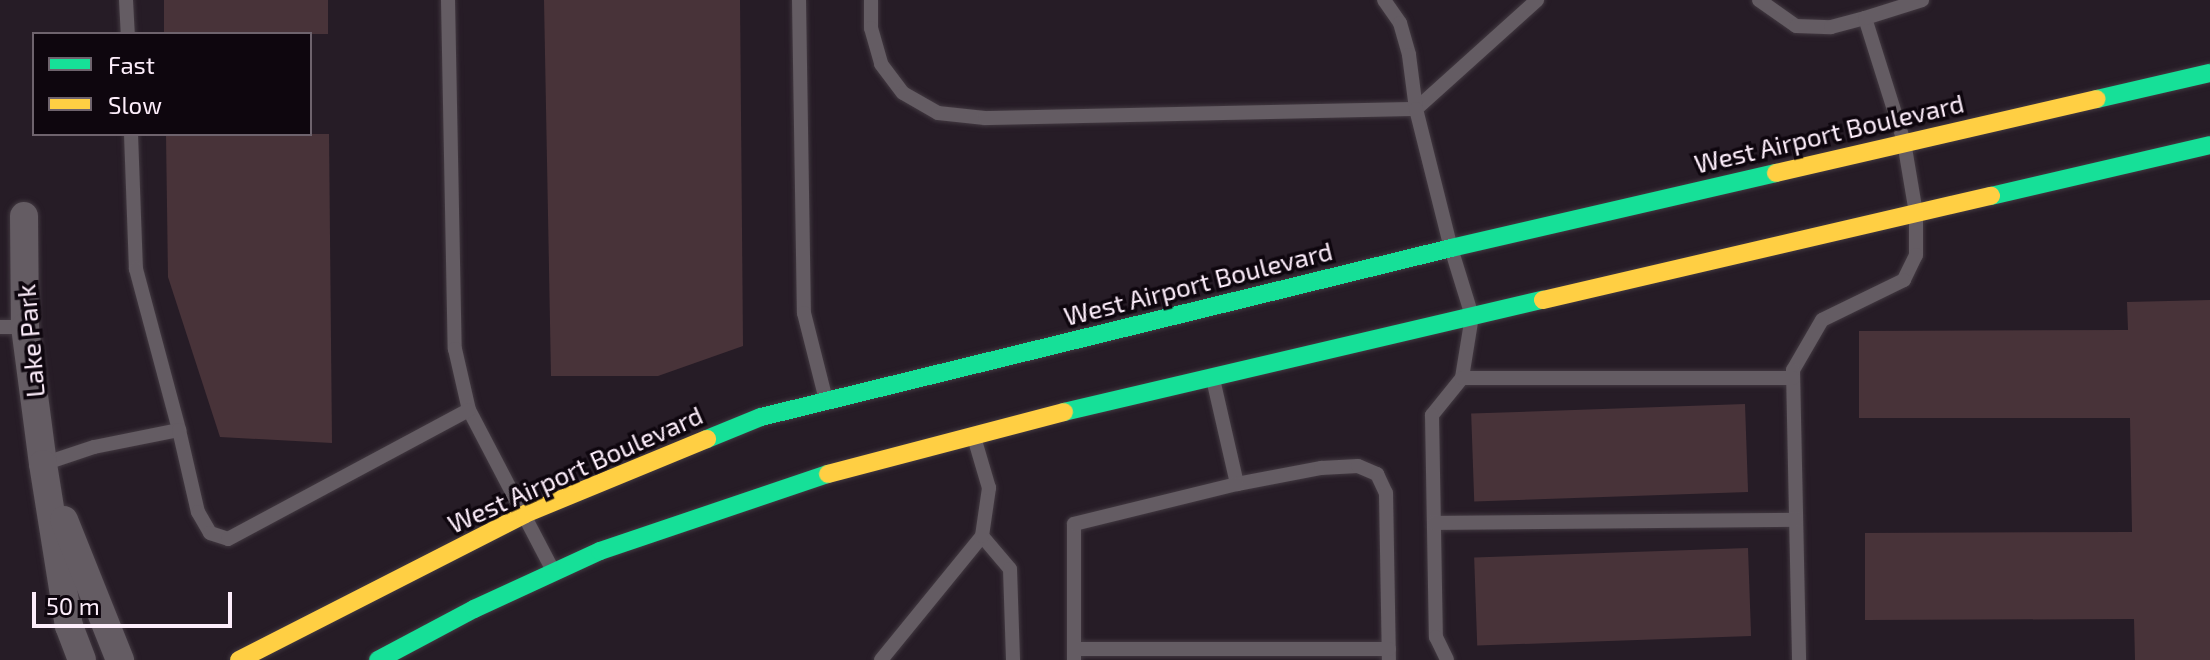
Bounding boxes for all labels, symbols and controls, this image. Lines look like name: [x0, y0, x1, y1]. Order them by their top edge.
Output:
legend: [32, 32, 312, 136]
text: Fast: [108, 50, 155, 79]
street label: West Airport Boulevard: [1691, 87, 1967, 179]
text: Slow: [108, 90, 162, 119]
street label: West Airport Boulevard: [1060, 234, 1336, 332]
street label: Lake Park: [10, 283, 50, 399]
street label: West Airport Boulevard: [442, 399, 708, 539]
scale bar: [36, 576, 236, 626]
text: 50 m: [46, 591, 100, 620]

